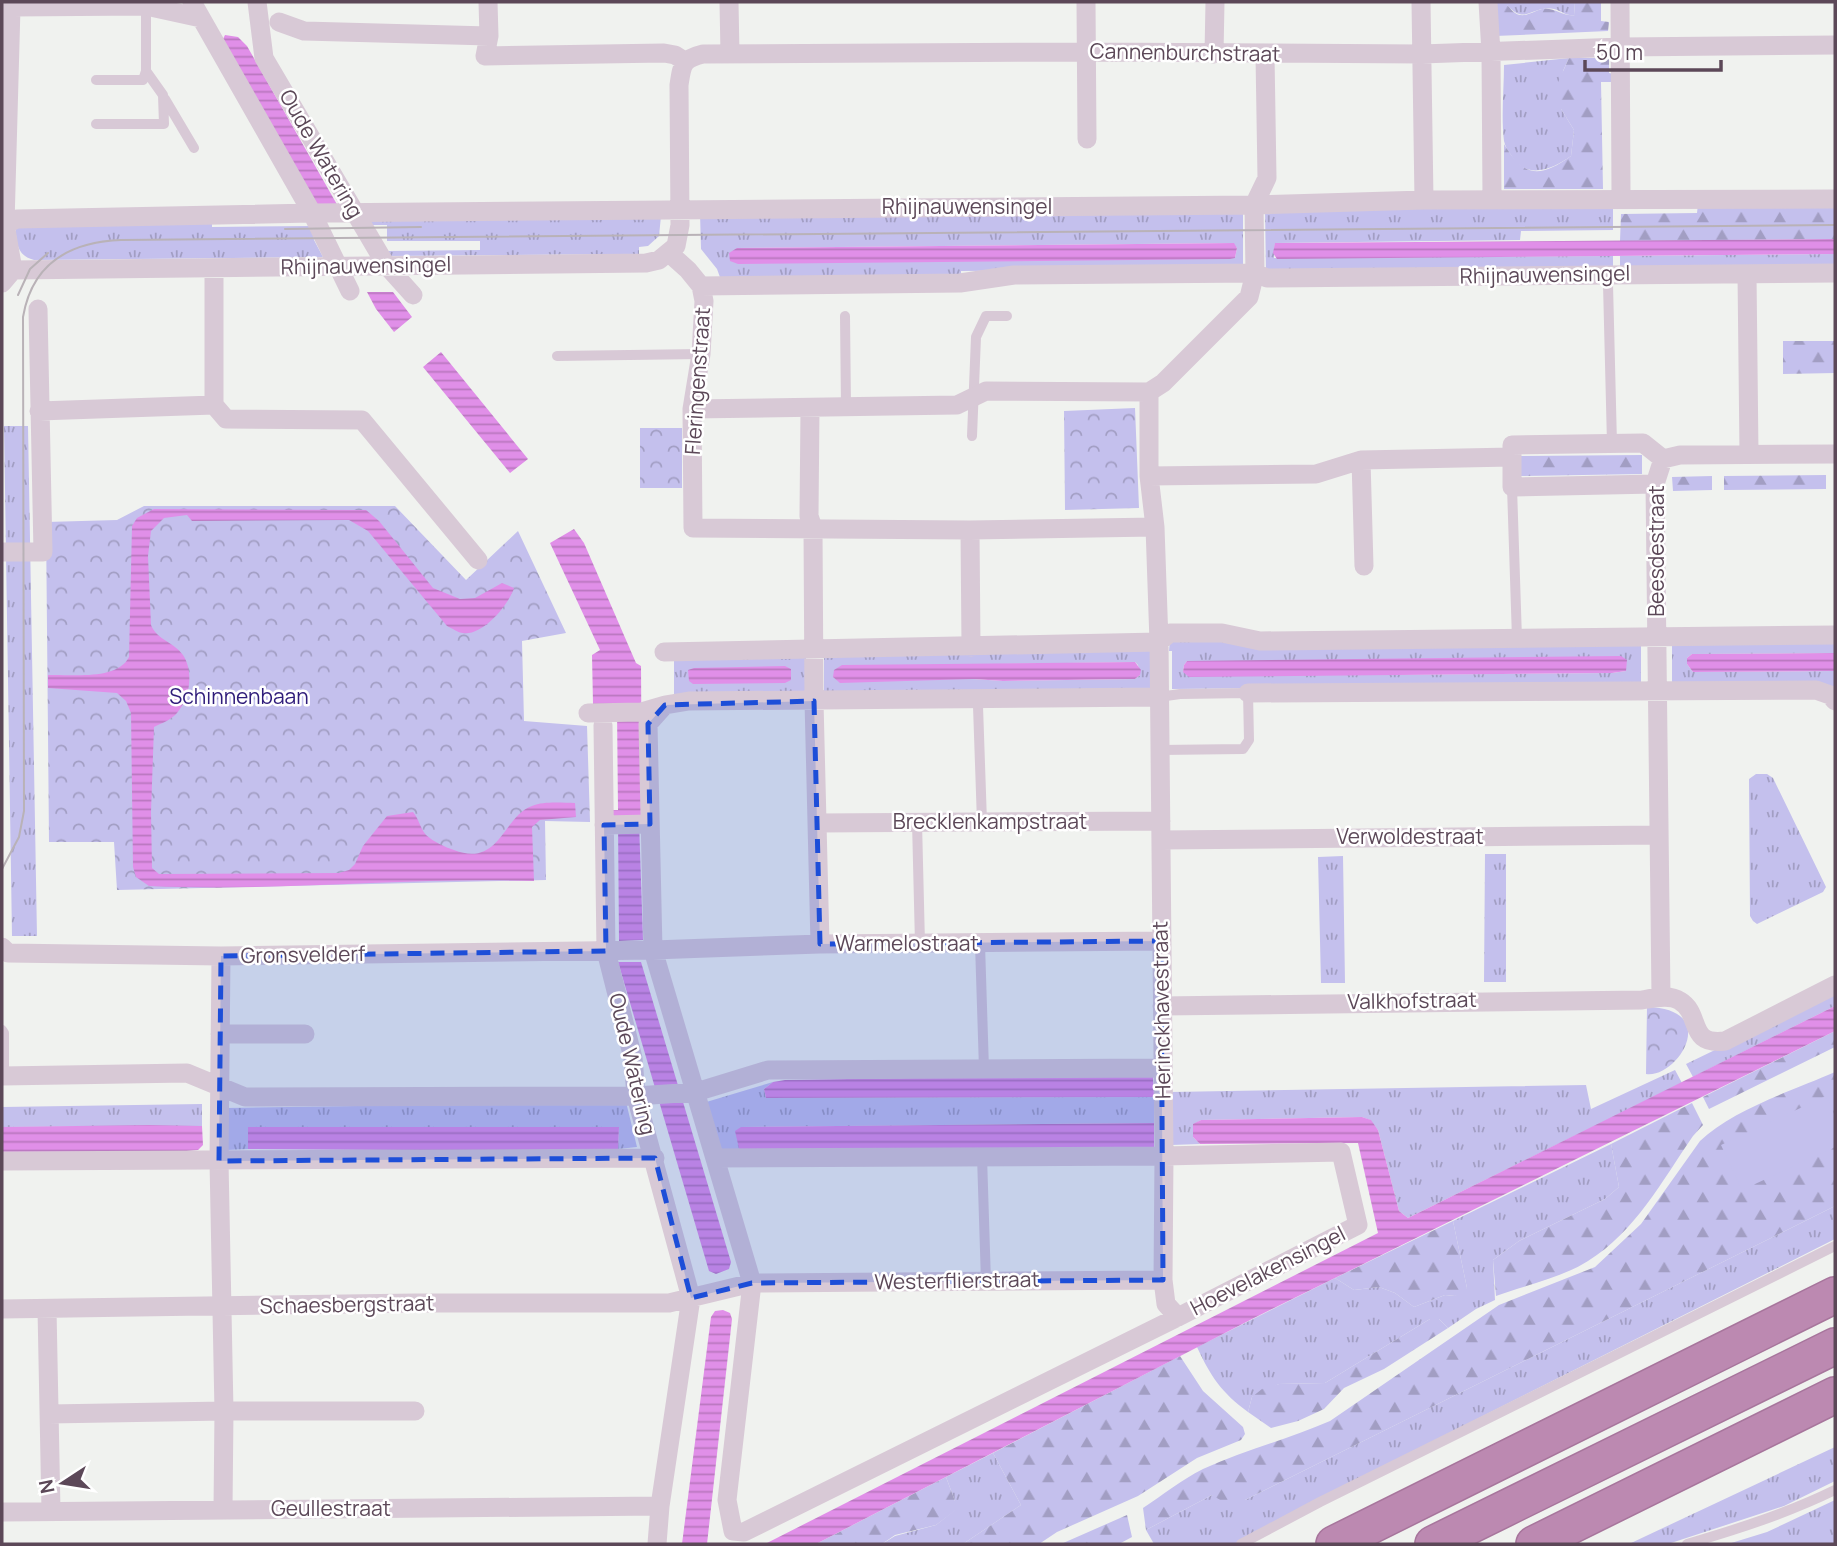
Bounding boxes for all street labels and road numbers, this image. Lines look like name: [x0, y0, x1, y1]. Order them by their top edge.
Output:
street label: Cannenburchstraat: [1089, 36, 1281, 68]
street label: Oude Watering: [274, 84, 370, 223]
street label: Rhijnauwensingel: [882, 192, 1052, 220]
street label: Rhijnauwensingel: [280, 250, 452, 280]
street label: Rhijnauwensingel: [1459, 259, 1631, 289]
street label: Fleringenstraat: [678, 306, 716, 456]
street label: Beesdestraat: [1642, 485, 1670, 617]
street label: Brecklenkampstraat: [893, 807, 1087, 835]
street label: Verwoldestraat: [1336, 822, 1484, 850]
street label: Herinckhavestraat: [1145, 921, 1177, 1099]
street label: Warmelostraat: [835, 929, 979, 957]
street label: Gronsvelderf: [240, 939, 366, 969]
street label: Valkhofstraat: [1347, 985, 1477, 1015]
street label: Oude Watering: [603, 990, 663, 1137]
street label: Hoevelakensingel: [1185, 1219, 1350, 1321]
street label: Westerflierstraat: [874, 1265, 1040, 1295]
street label: Schaesbergstraat: [259, 1288, 435, 1320]
street label: Geullestraat: [271, 1494, 391, 1522]

